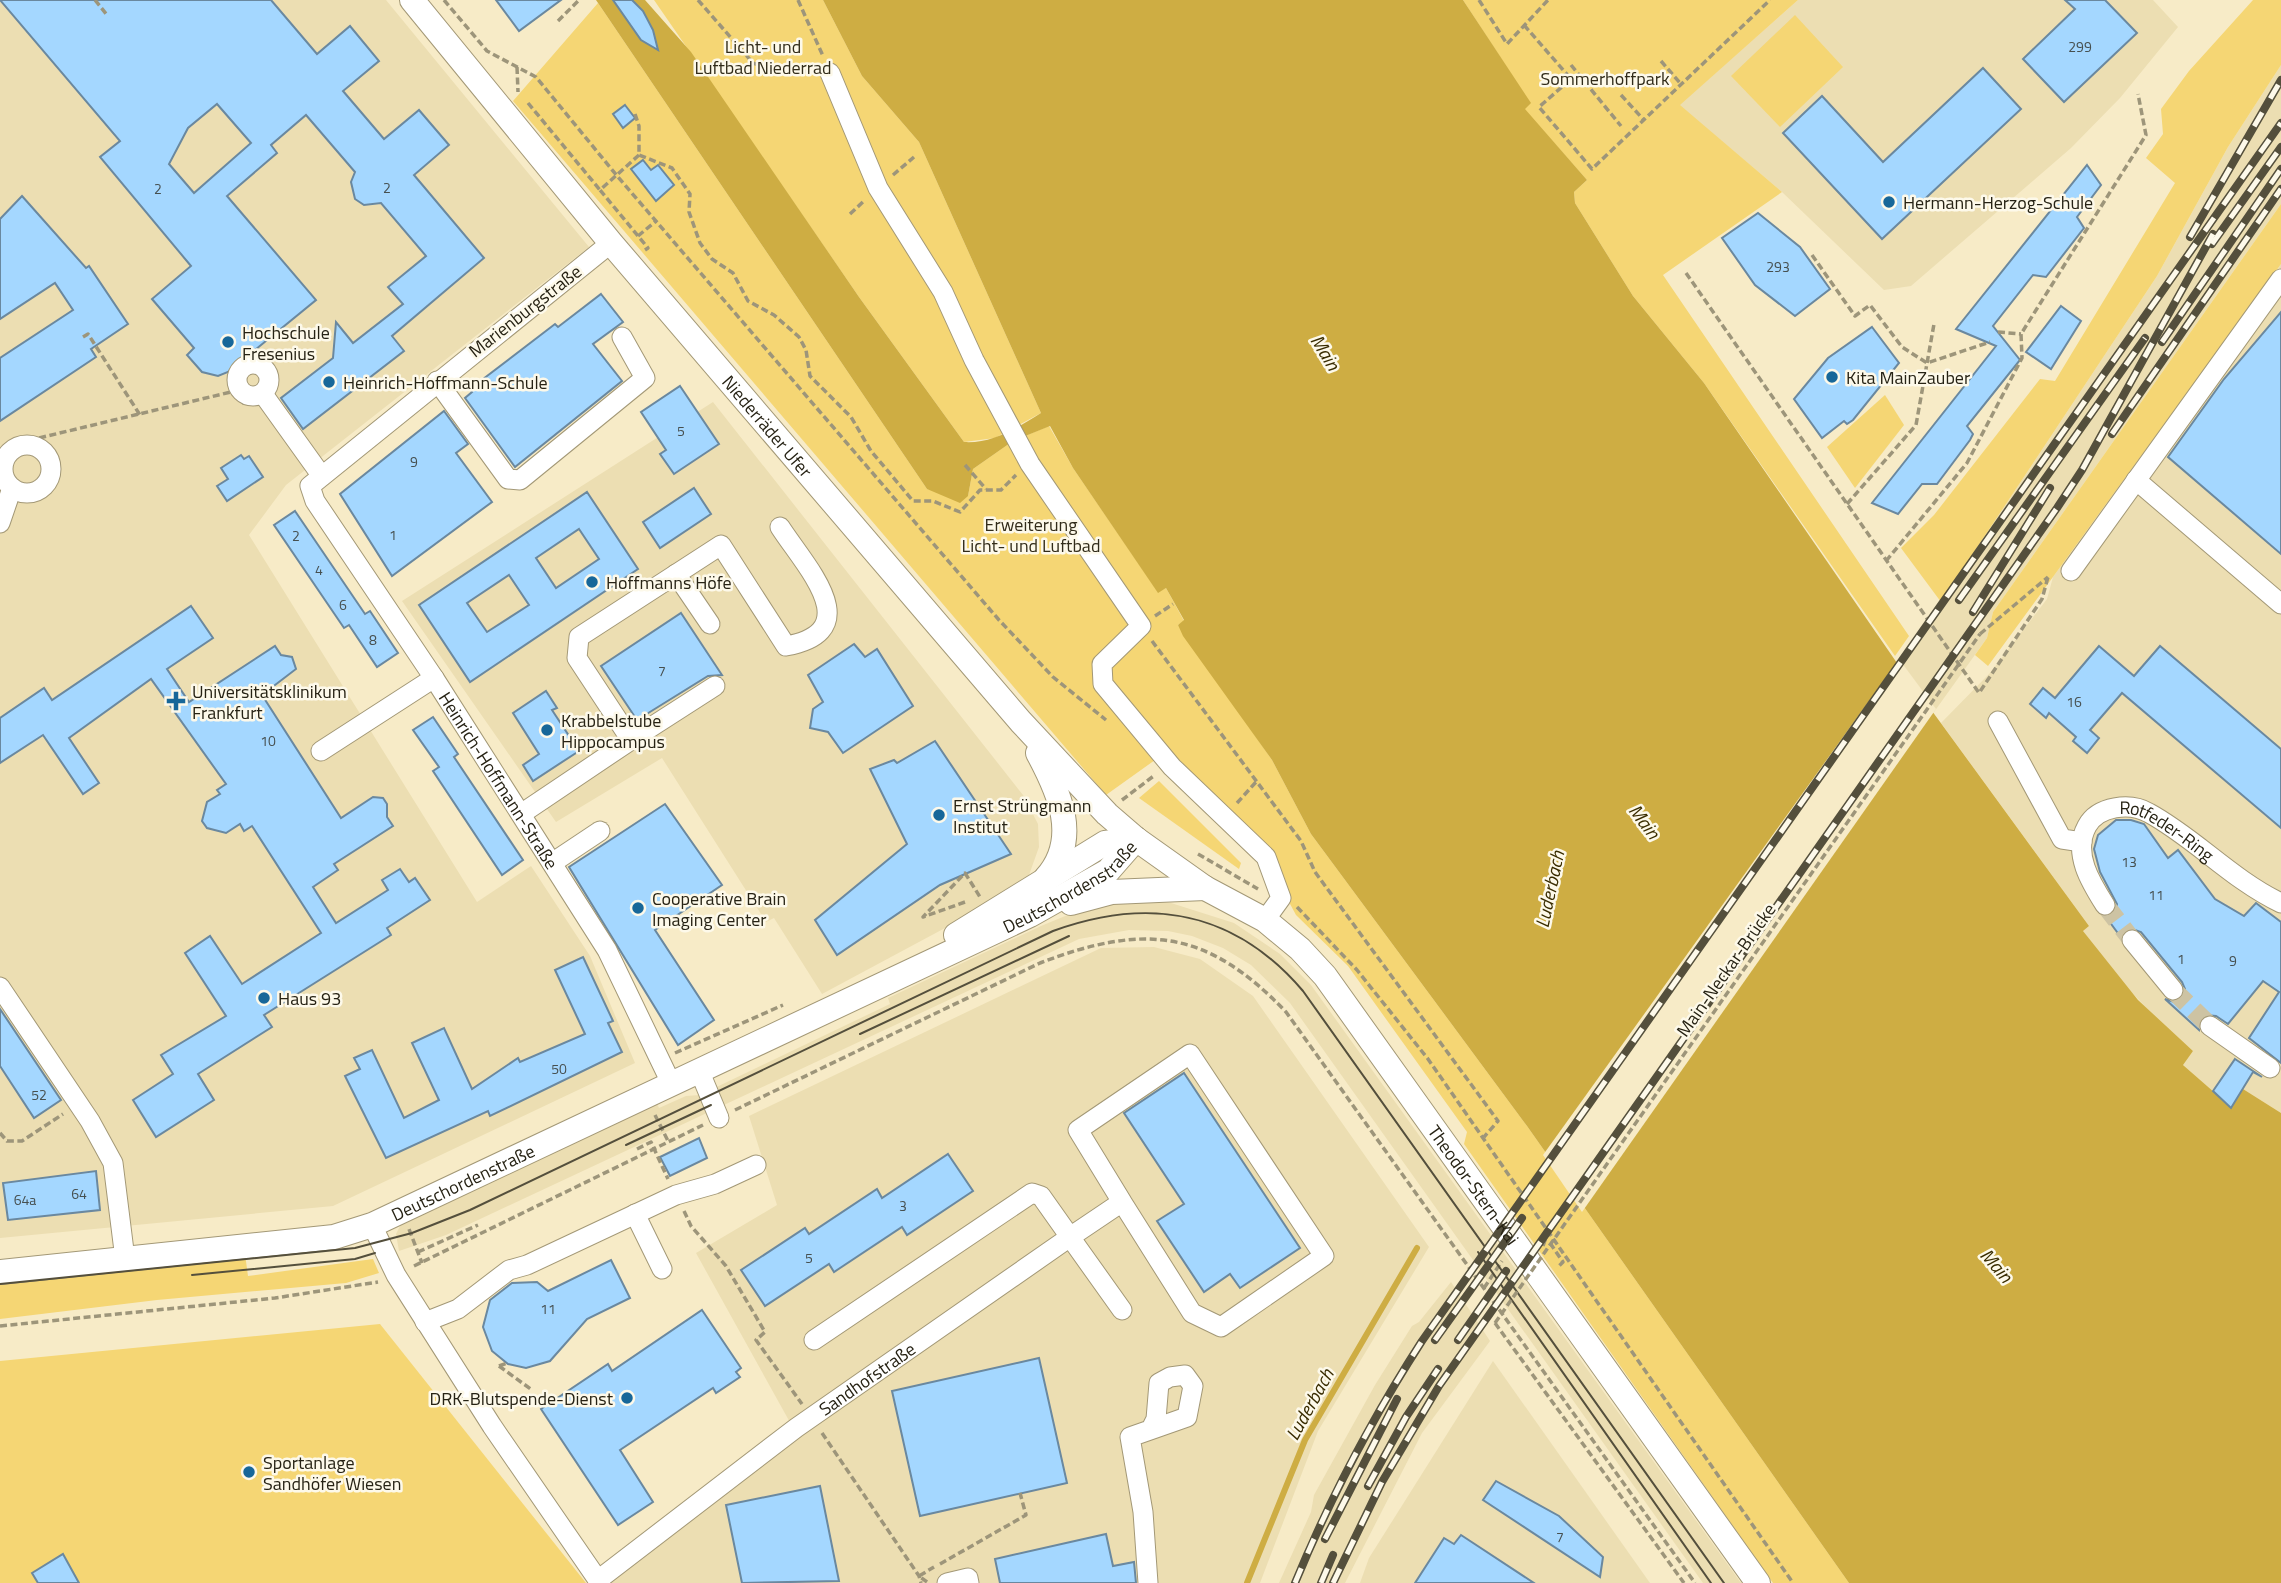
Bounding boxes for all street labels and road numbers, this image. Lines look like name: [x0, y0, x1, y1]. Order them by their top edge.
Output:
street label: Marienburgstraße: [463, 258, 587, 364]
street label: Niederräder Ufer: [716, 369, 819, 483]
street label: Heinrich-Hoffmann-Straße: [432, 686, 565, 874]
street label: Rotfeder-Ring: [2119, 793, 2220, 868]
street label: Deutschordenstraße: [998, 834, 1143, 940]
street label: Main-Neckar-Brücke: [1670, 898, 1782, 1042]
street label: Theodor-Stern-Kai: [1422, 1119, 1526, 1250]
street label: Deutschordenstraße: [387, 1137, 539, 1228]
street label: Sandhofstraße: [813, 1335, 921, 1422]

